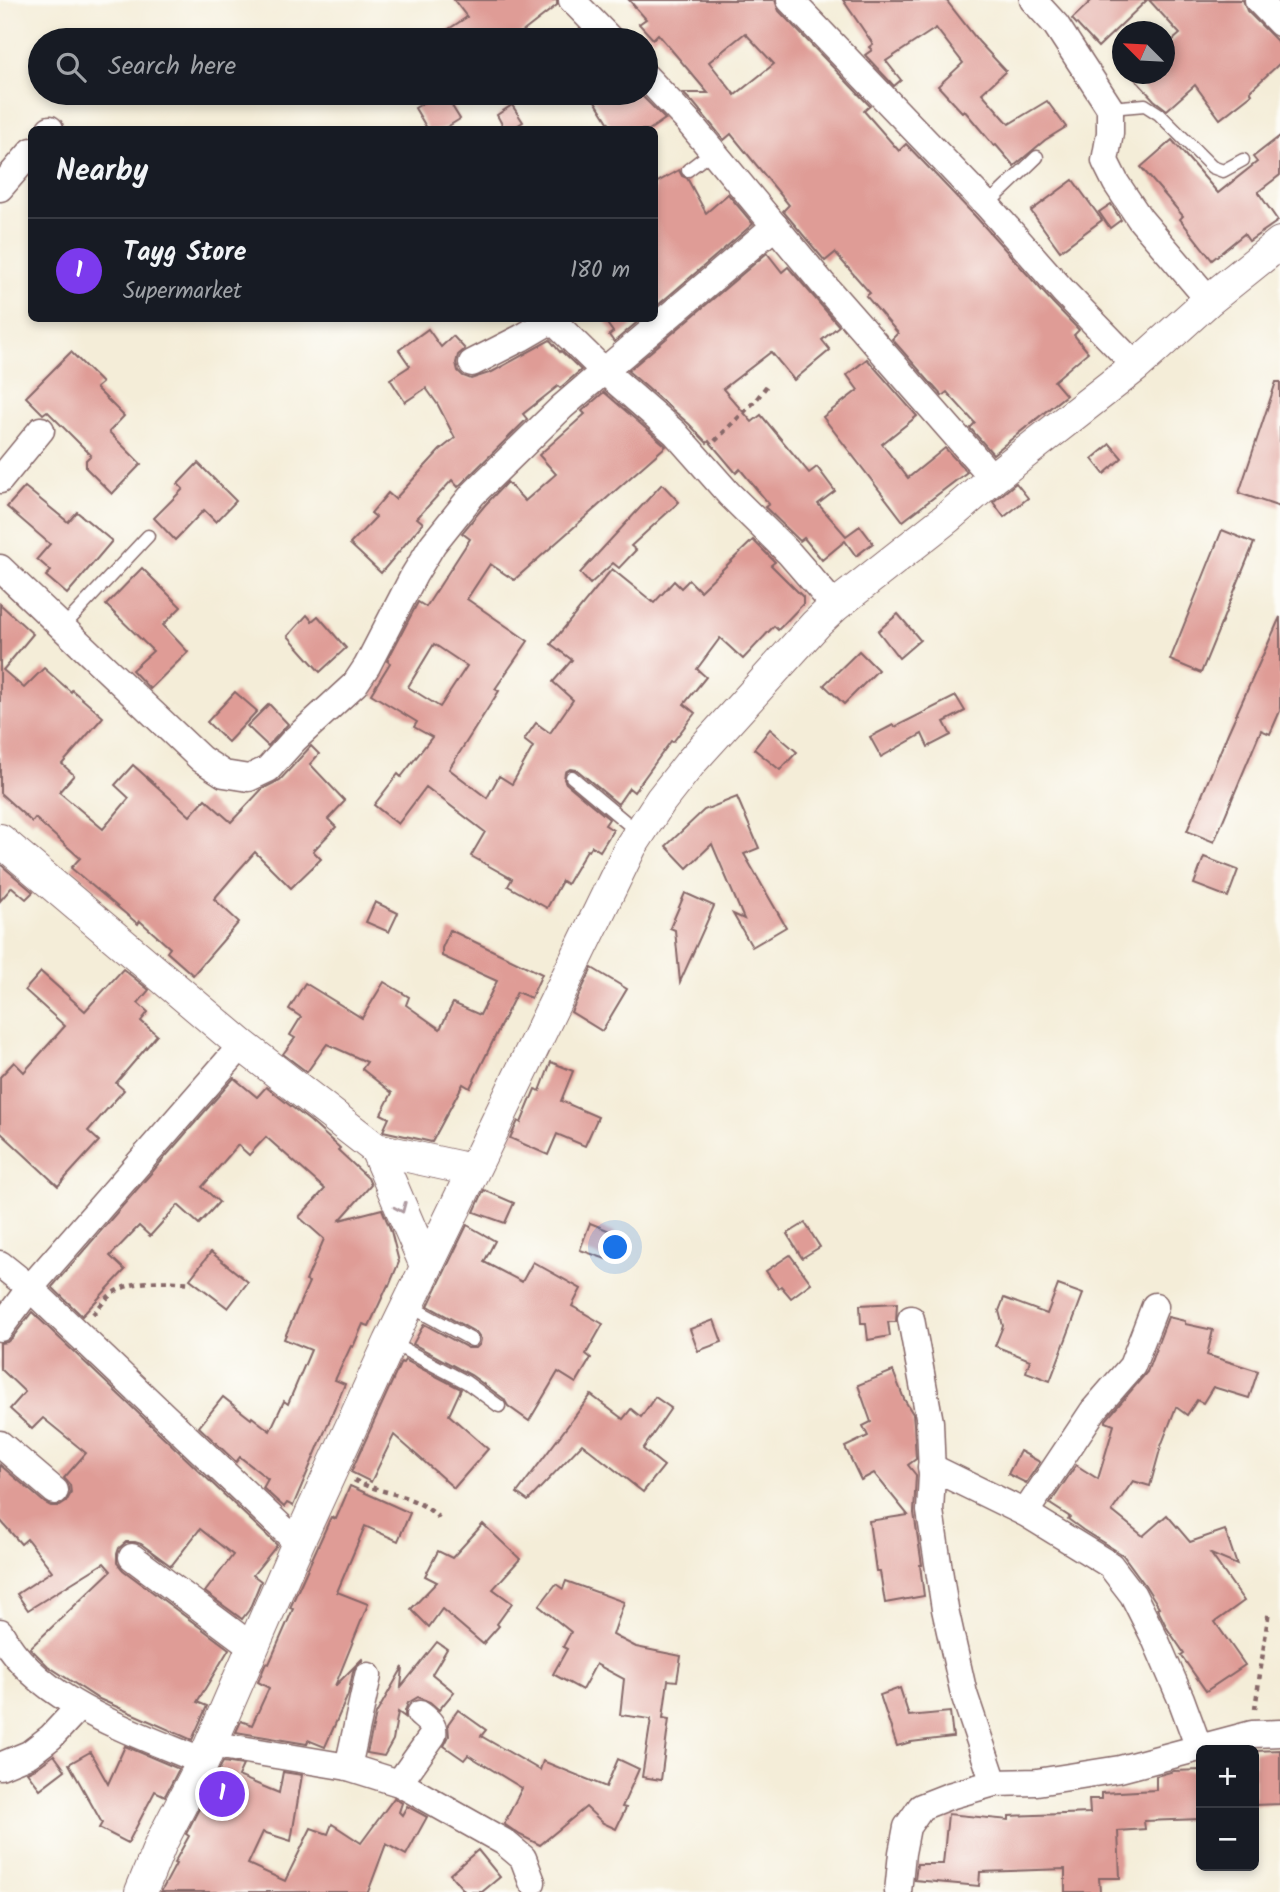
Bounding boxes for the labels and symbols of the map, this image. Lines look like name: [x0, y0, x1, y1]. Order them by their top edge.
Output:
north arrow: [1112, 21, 1175, 84]
one-way arrow: [393, 1200, 407, 1213]
your location: [598, 1230, 632, 1264]
pin: 1: [199, 1768, 245, 1820]

